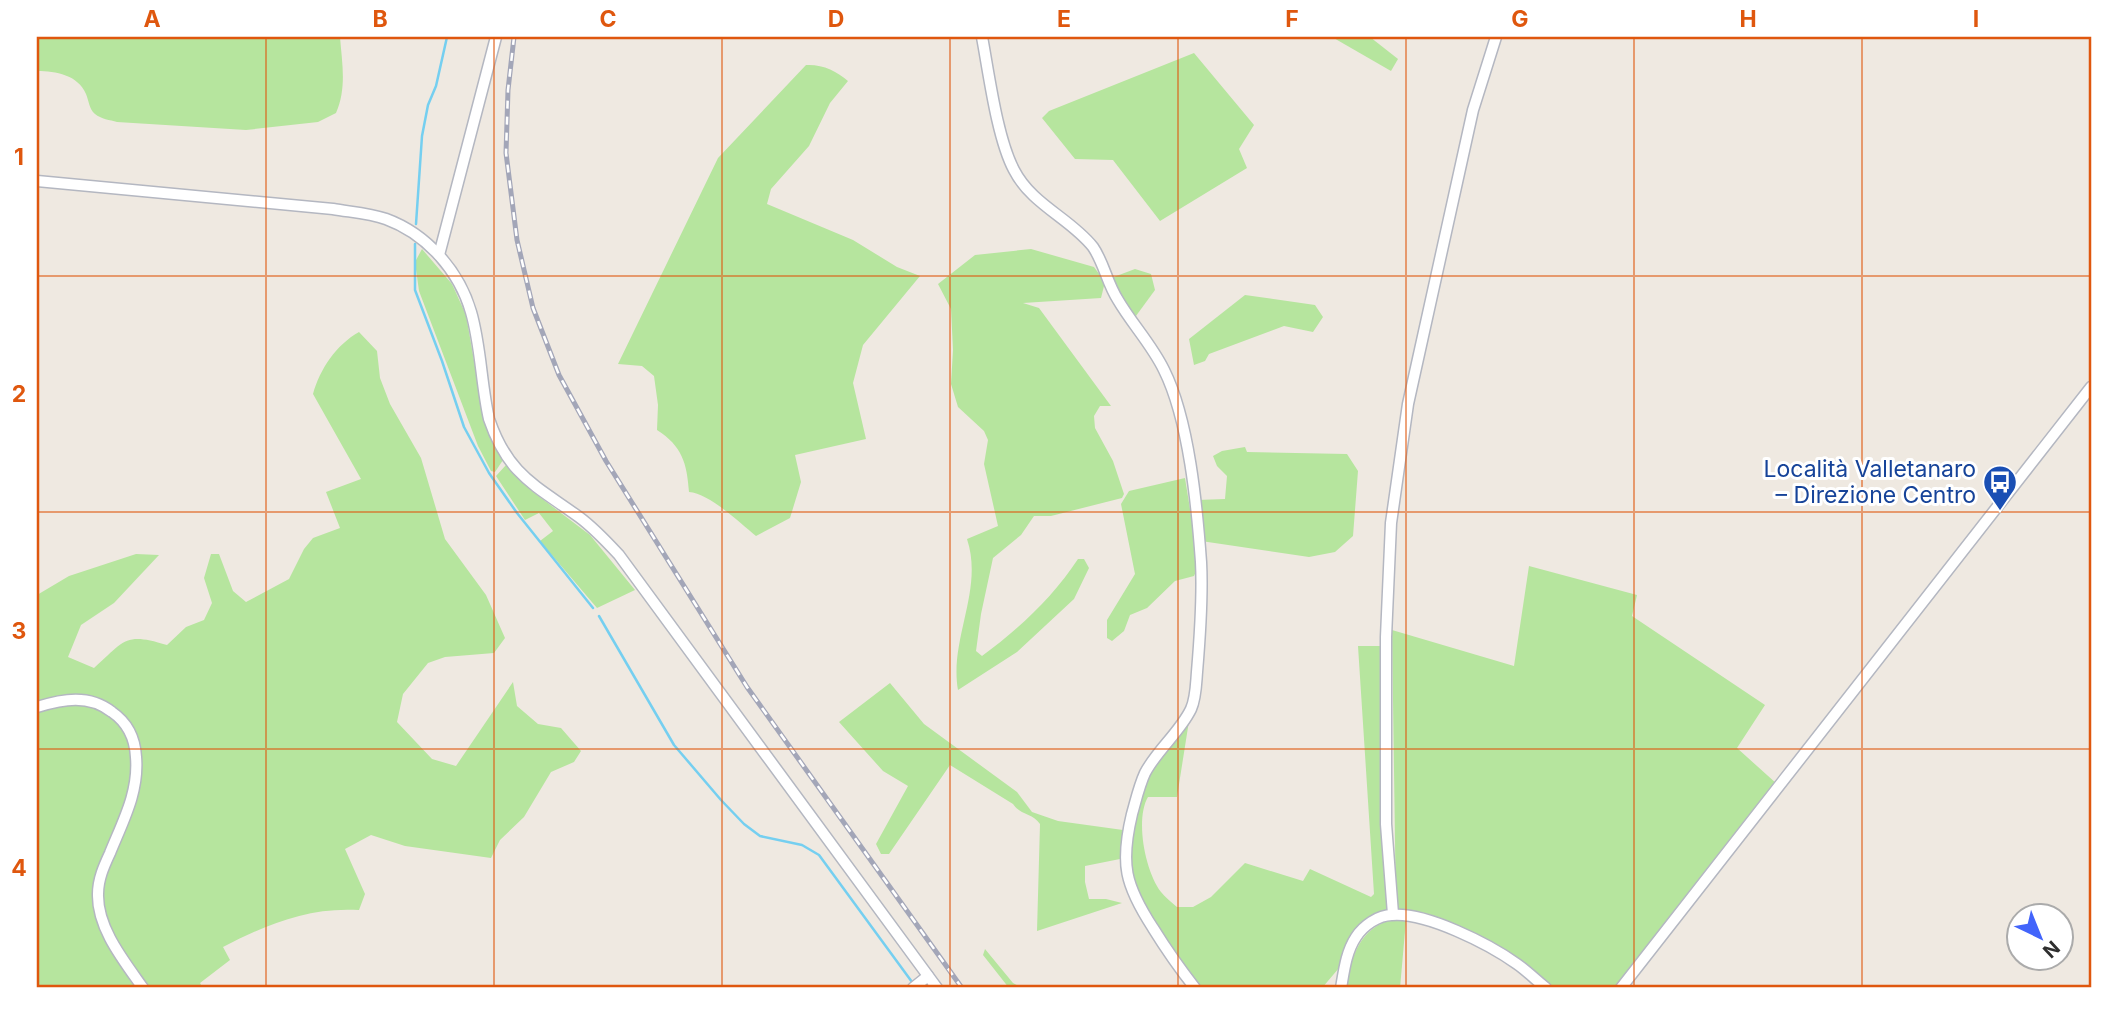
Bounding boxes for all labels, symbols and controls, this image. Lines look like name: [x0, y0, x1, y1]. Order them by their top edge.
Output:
text: A: [143, 5, 161, 33]
text: B: [372, 5, 388, 33]
text: C: [599, 5, 617, 33]
text: D: [828, 5, 844, 33]
text: E: [1057, 5, 1071, 33]
text: F: [1285, 5, 1299, 33]
text: G: [1511, 5, 1529, 33]
text: H: [1739, 5, 1757, 33]
text: I: [1973, 5, 1979, 33]
text: 1: [14, 143, 24, 171]
text: 2: [12, 380, 26, 408]
place label: Località Valletanaro – Direzione Centro: [1763, 455, 1976, 509]
bus stop icon: Località Valletanaro – Direzione Centro: [1981, 463, 2019, 512]
text: 3: [12, 617, 26, 645]
text: 4: [11, 854, 27, 882]
north arrow: [2006, 902, 2076, 972]
text: N: [2038, 936, 2064, 962]

